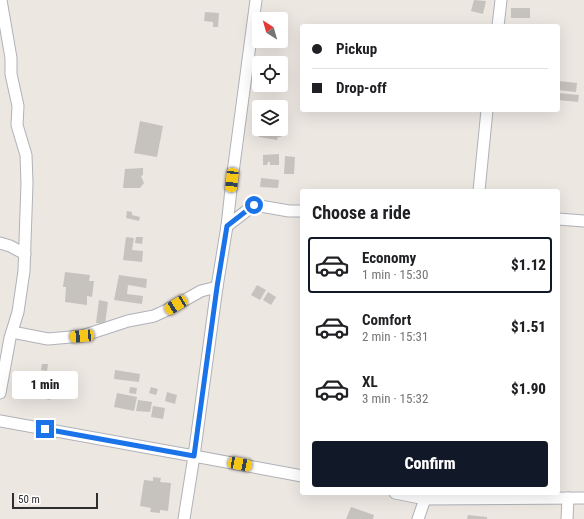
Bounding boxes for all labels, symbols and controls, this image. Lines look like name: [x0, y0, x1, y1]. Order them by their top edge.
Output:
north arrow: [252, 12, 288, 48]
map controls: [252, 12, 288, 136]
text: Pickup: [336, 40, 377, 58]
button: locate: [252, 56, 288, 92]
text: Drop-off: [336, 79, 387, 97]
button: layers: [252, 100, 288, 136]
car: [225, 167, 239, 193]
route start: [245, 196, 263, 214]
text: Choose a ride: [312, 202, 411, 223]
icon: car: [314, 247, 350, 283]
text: Economy: [362, 249, 416, 267]
text: $1.12: [511, 256, 546, 274]
text: 1 min · 15:30: [362, 267, 428, 282]
car: [163, 294, 189, 316]
icon: car: [314, 309, 350, 345]
text: Comfort: [362, 311, 411, 329]
text: $1.51: [511, 318, 546, 336]
car: [70, 329, 94, 343]
text: 2 min · 15:31: [362, 329, 428, 344]
callout: 1 min: [12, 371, 78, 399]
icon: car: [314, 371, 350, 407]
text: XL: [362, 373, 378, 391]
text: 1 min: [31, 377, 59, 392]
text: $1.90: [511, 380, 546, 398]
text: 3 min · 15:32: [362, 391, 428, 406]
route end: [36, 420, 54, 438]
button: Confirm: [312, 441, 548, 487]
car: [227, 456, 253, 472]
scale bar: [12, 491, 98, 510]
text: 50 m: [18, 493, 40, 506]

